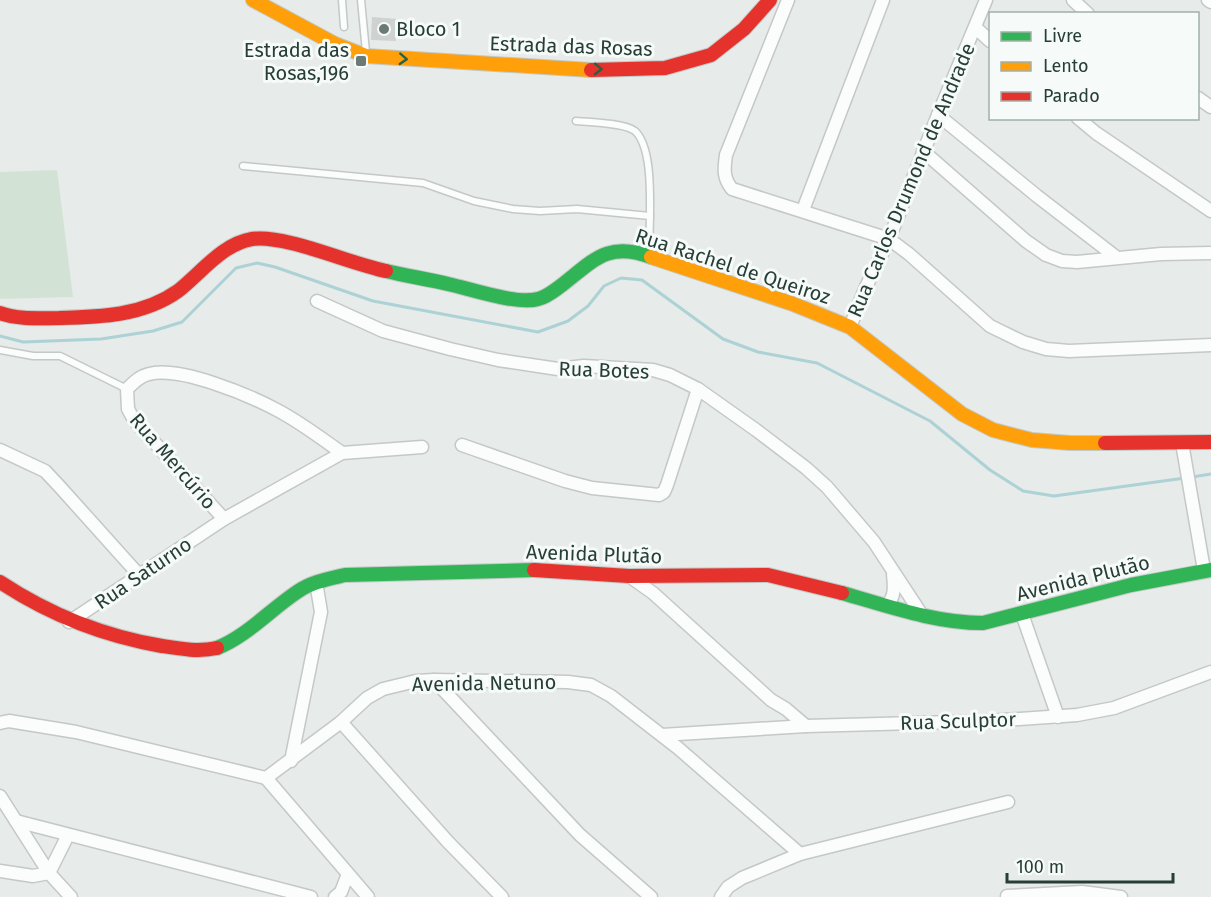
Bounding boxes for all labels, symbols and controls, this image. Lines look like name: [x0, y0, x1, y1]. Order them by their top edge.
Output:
legend: [989, 12, 1199, 120]
place label: Bloco 1: [396, 17, 460, 41]
marker: Bloco 1: [377, 22, 391, 36]
text: Livre: [1043, 25, 1082, 47]
street label: Estrada das Rosas: [489, 31, 653, 61]
place label: Estrada das Rosas,196: [244, 38, 349, 85]
street label: Rua Carlos Drumond de Andrade: [842, 39, 980, 321]
one-way arrow: [399, 52, 408, 65]
marker: Estrada das Rosas,196: [354, 54, 368, 68]
text: Lento: [1043, 55, 1089, 77]
one-way arrow: [593, 63, 602, 76]
text: Parado: [1043, 85, 1100, 107]
street label: Rua Rachel de Queiroz: [632, 223, 834, 309]
street label: Rua Botes: [558, 356, 650, 384]
street label: Rua Mercúrio: [125, 408, 221, 514]
street label: Rua Saturno: [90, 532, 196, 614]
street label: Avenida Plutão: [526, 540, 662, 568]
street label: Avenida Plutão: [1014, 550, 1152, 606]
street label: Avenida Netuno: [412, 670, 556, 696]
street label: Rua Sculptor: [900, 707, 1017, 735]
scale bar: [1007, 846, 1174, 884]
text: 100 m: [1016, 856, 1064, 878]

